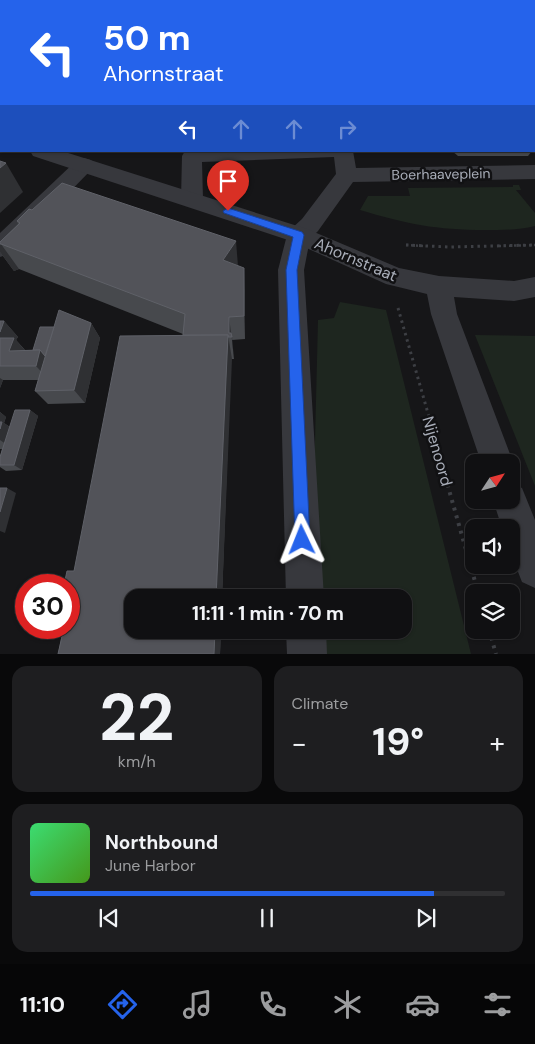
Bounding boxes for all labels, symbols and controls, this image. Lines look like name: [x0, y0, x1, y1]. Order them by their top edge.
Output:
text: 50 m: [103, 15, 191, 61]
icon: left: [20, 20, 85, 85]
text: Ahornstraat: [103, 59, 224, 88]
icon: left: [174, 115, 202, 143]
icon: ahead: [227, 115, 255, 143]
icon: ahead: [280, 115, 308, 143]
icon: right: [333, 115, 361, 143]
pin: [207, 160, 249, 211]
street label: Boerhaaveplein: [391, 164, 491, 184]
icon: arrive: [214, 167, 242, 195]
street label: Ahornstraat: [311, 233, 400, 286]
street label: Nijenoord: [418, 414, 457, 488]
north arrow: [465, 454, 520, 509]
map controls: [465, 454, 520, 639]
position arrow: [275, 513, 327, 565]
button: sound: [465, 519, 520, 574]
speed limit sign: 30: [15, 574, 80, 639]
button: layers: [465, 584, 520, 639]
text: 11:11 · 1 min · 70 m: [192, 601, 344, 626]
text: 22: [99, 676, 174, 760]
text: Climate: [292, 693, 348, 714]
text: 19°: [372, 717, 424, 767]
text: −: [292, 725, 307, 762]
text: +: [490, 725, 505, 762]
text: km/h: [118, 751, 156, 772]
text: Northbound: [105, 830, 218, 855]
text: June Harbor: [105, 855, 196, 876]
icon: previous: [95, 904, 123, 932]
icon: pause: [253, 904, 281, 932]
icon: next: [412, 904, 440, 932]
icon: directions: [105, 987, 140, 1022]
icon: music: [180, 987, 215, 1022]
icon: phone: [255, 987, 290, 1022]
icon: climate: [330, 987, 365, 1022]
icon: car: [405, 987, 440, 1022]
icon: filters: [480, 987, 515, 1022]
text: 11:10: [20, 990, 65, 1019]

